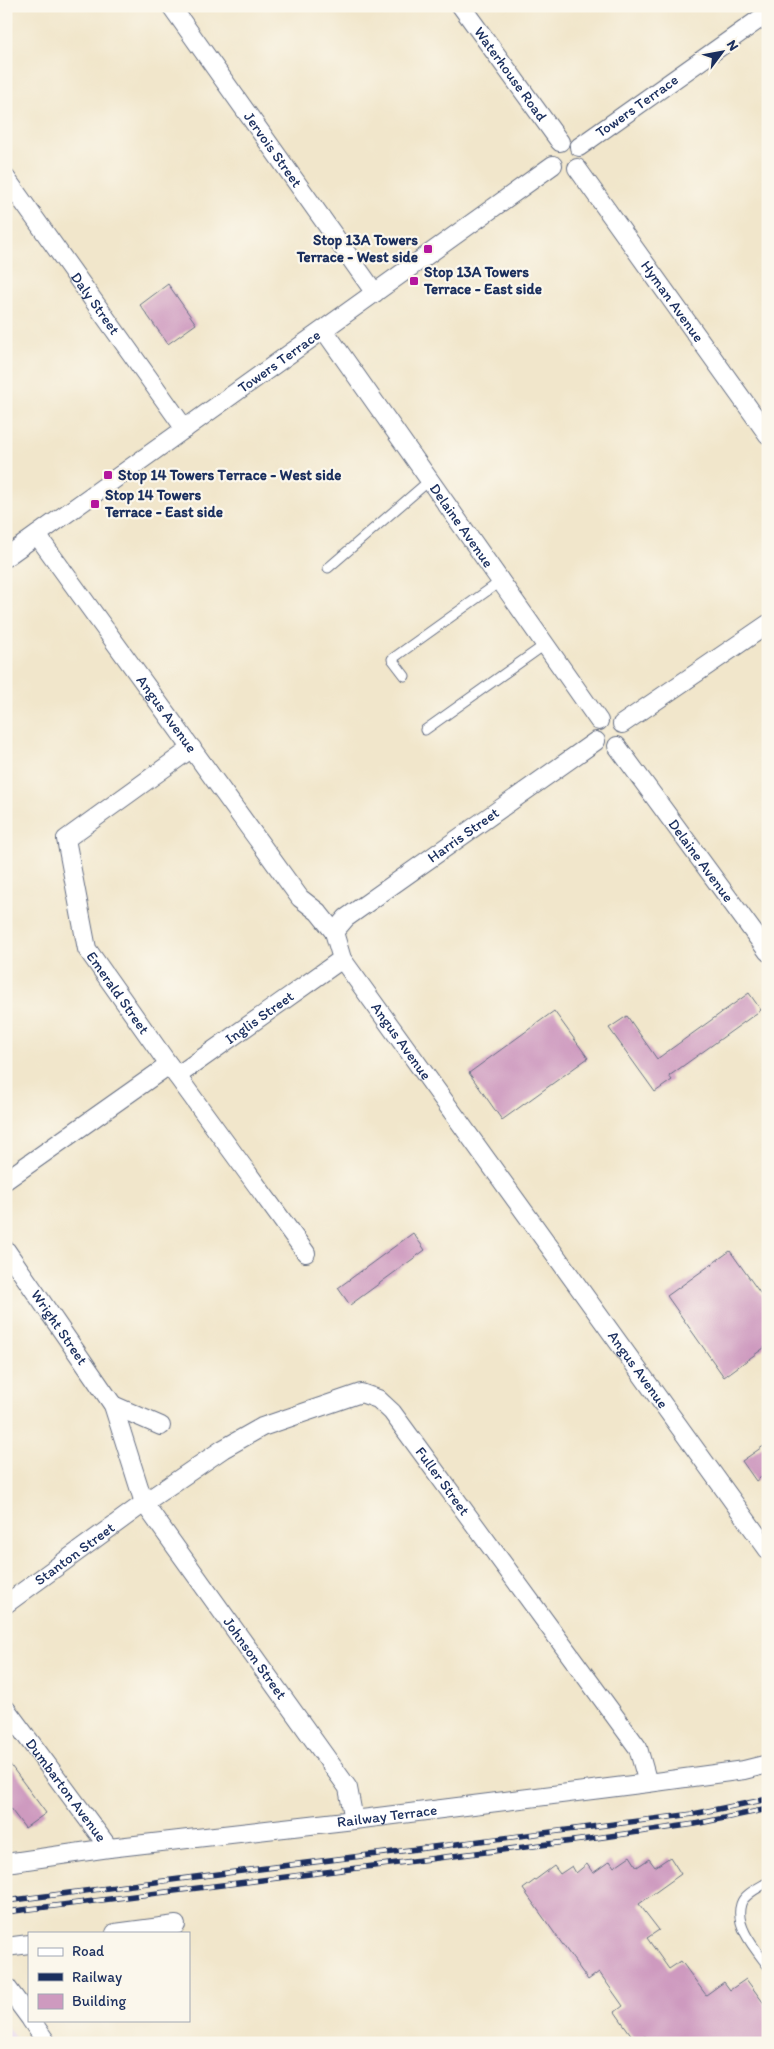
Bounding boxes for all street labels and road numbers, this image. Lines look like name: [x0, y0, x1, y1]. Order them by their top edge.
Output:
street label: Waterhouse Road: [470, 23, 551, 125]
street label: Towers Terrace: [592, 71, 682, 141]
street label: Jervois Street: [240, 108, 306, 191]
street label: Hyman Avenue: [637, 257, 708, 346]
street label: Daly Street: [67, 269, 124, 338]
street label: Towers Terrace: [234, 326, 324, 397]
street label: Delaine Avenue: [426, 480, 497, 571]
street label: Angus Avenue: [133, 672, 201, 756]
street label: Harris Street: [424, 803, 503, 867]
street label: Delaine Avenue: [664, 815, 737, 906]
street label: Emerald Street: [83, 948, 153, 1038]
street label: Inglis Street: [222, 987, 297, 1048]
street label: Angus Avenue: [367, 999, 435, 1083]
street label: Wright Street: [27, 1286, 92, 1369]
street label: Angus Avenue: [604, 1327, 672, 1412]
street label: Fuller Street: [412, 1443, 474, 1519]
street label: Stanton Street: [31, 1518, 119, 1589]
street label: Johnson Street: [220, 1613, 291, 1703]
street label: Dumbarton Avenue: [22, 1735, 110, 1845]
street label: Railway Terrace: [336, 1801, 438, 1831]

